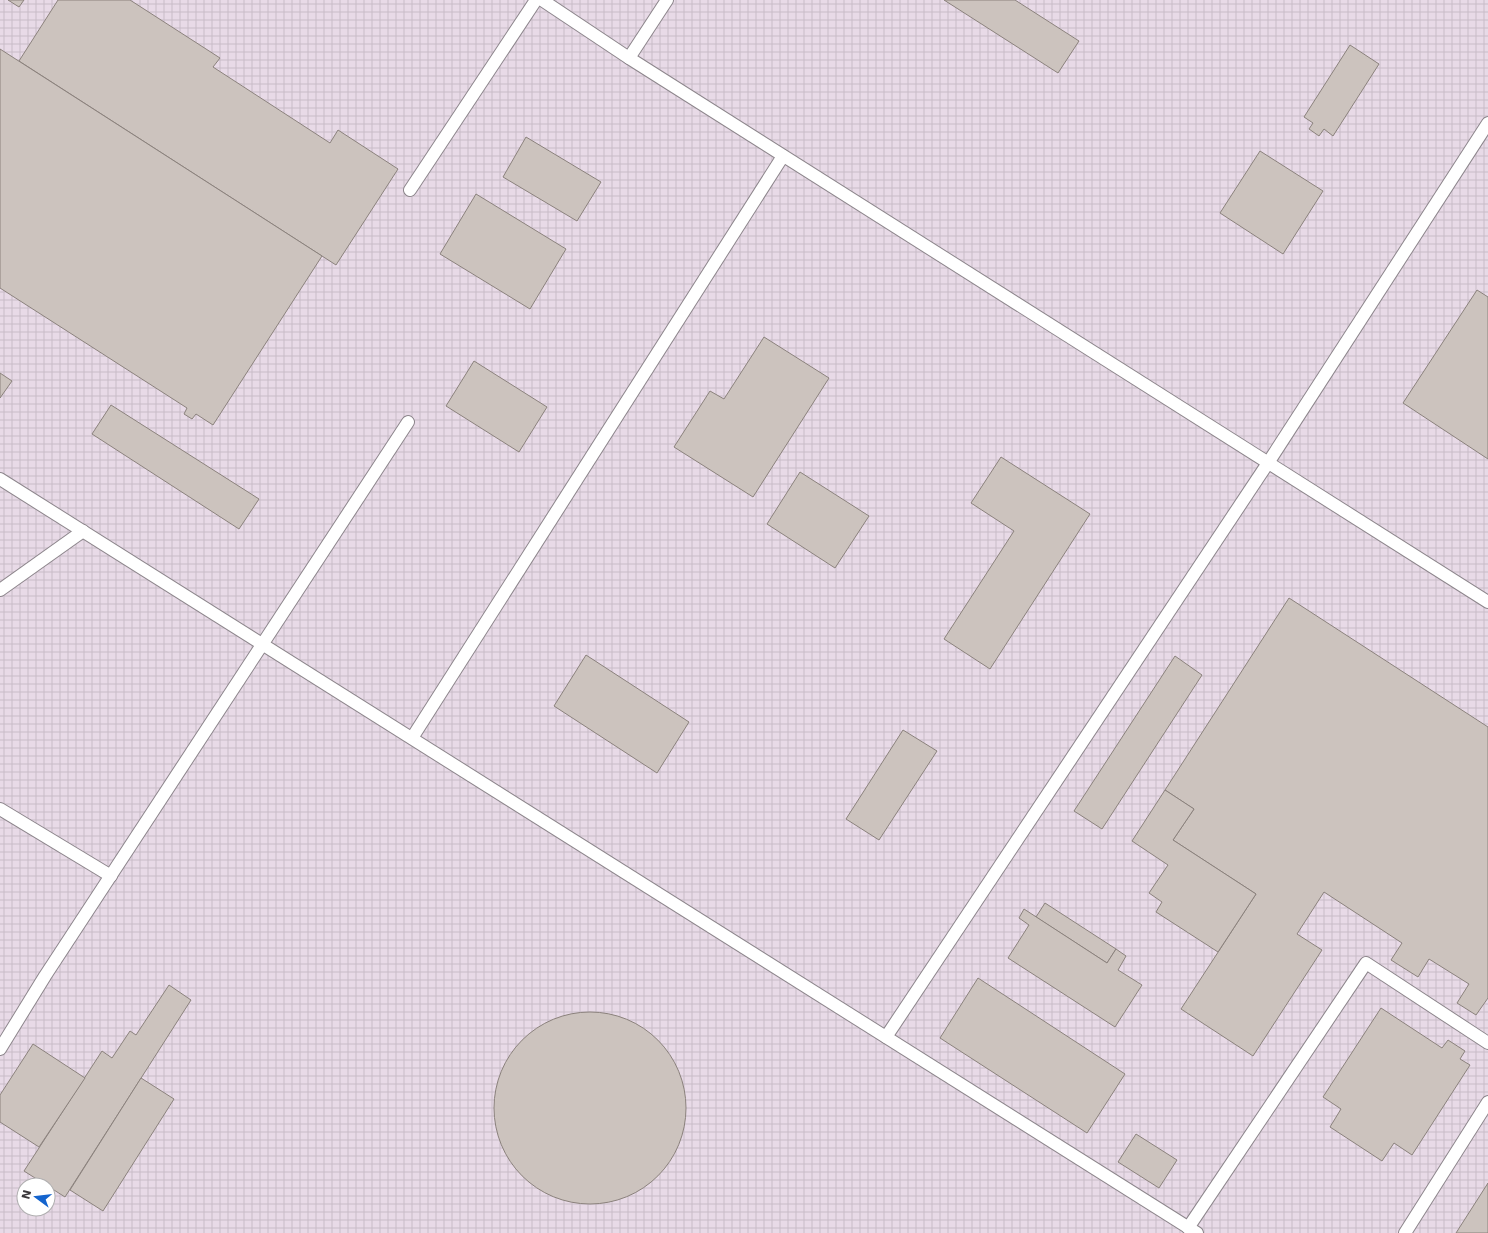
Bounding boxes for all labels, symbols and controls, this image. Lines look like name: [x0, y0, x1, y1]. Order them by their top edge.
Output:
north arrow: [16, 1177, 56, 1217]
text: N: [19, 1188, 34, 1201]

